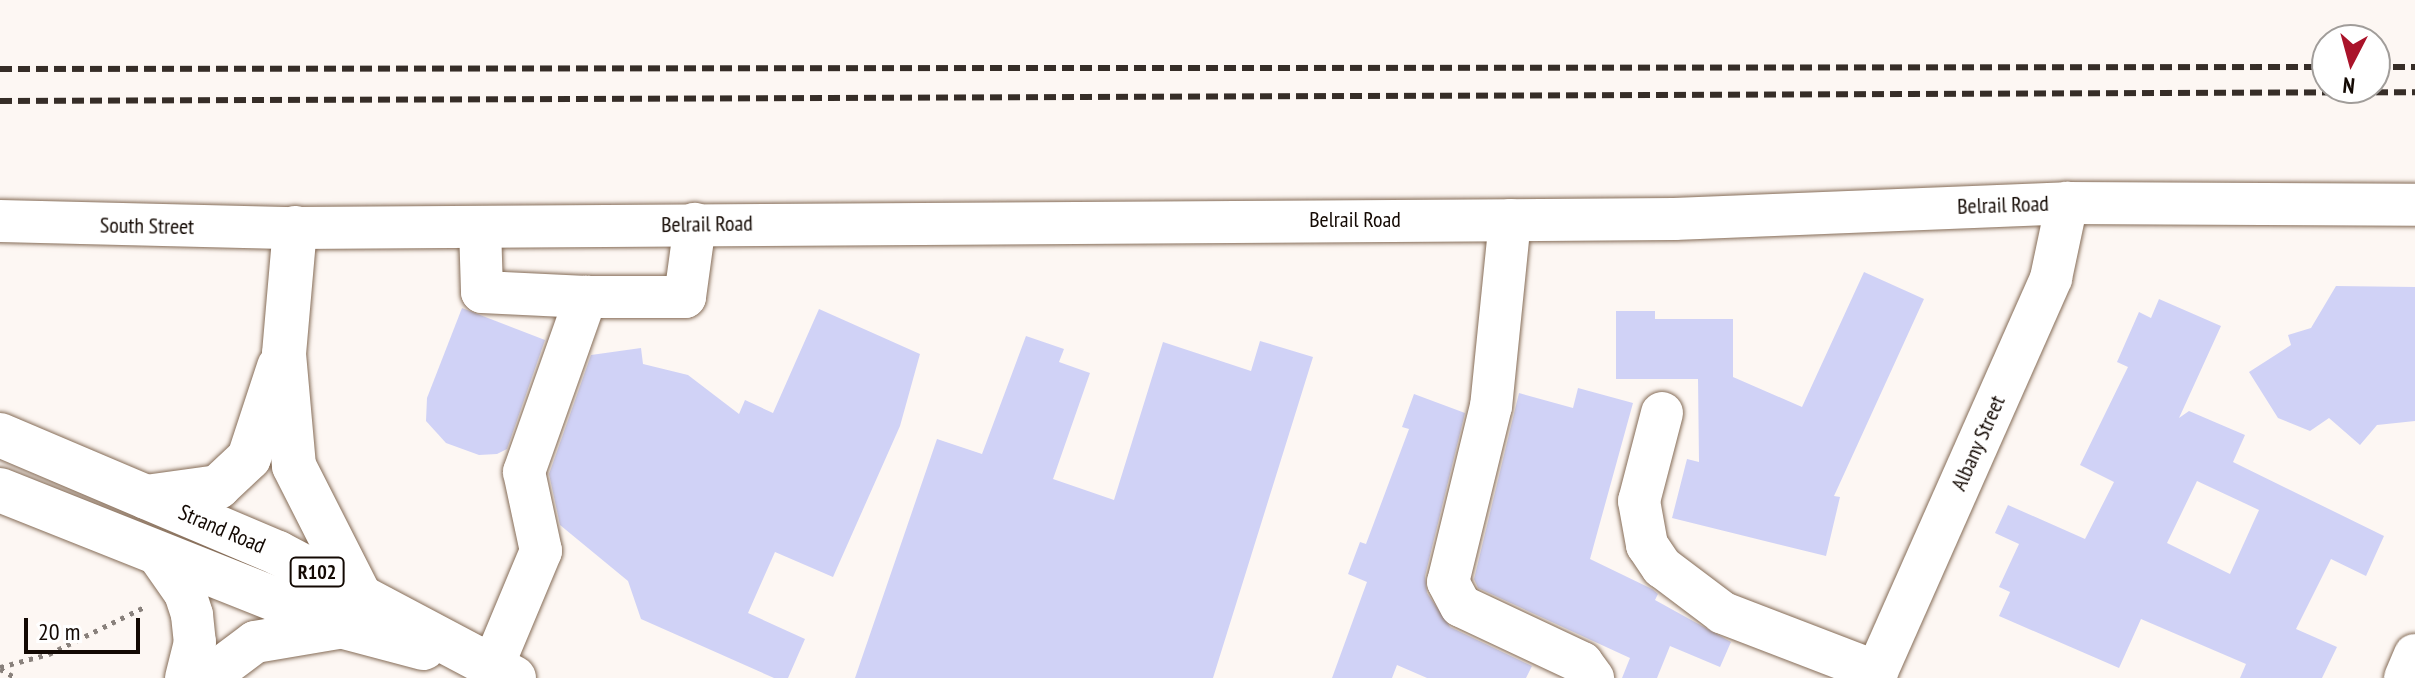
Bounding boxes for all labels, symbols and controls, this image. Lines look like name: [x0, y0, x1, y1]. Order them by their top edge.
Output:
north arrow: [2311, 24, 2391, 104]
text: N: [2341, 71, 2356, 100]
street label: Belrail Road: [1957, 190, 2049, 220]
street label: Belrail Road: [1309, 207, 1401, 233]
street label: Belrail Road: [661, 210, 753, 238]
street label: South Street: [100, 212, 194, 240]
street label: Albany Street: [1945, 391, 2011, 495]
street label: Strand Road: [175, 499, 269, 559]
road number: R102: [289, 556, 345, 588]
scale bar: [28, 602, 144, 652]
text: 20 m: [38, 616, 80, 647]

